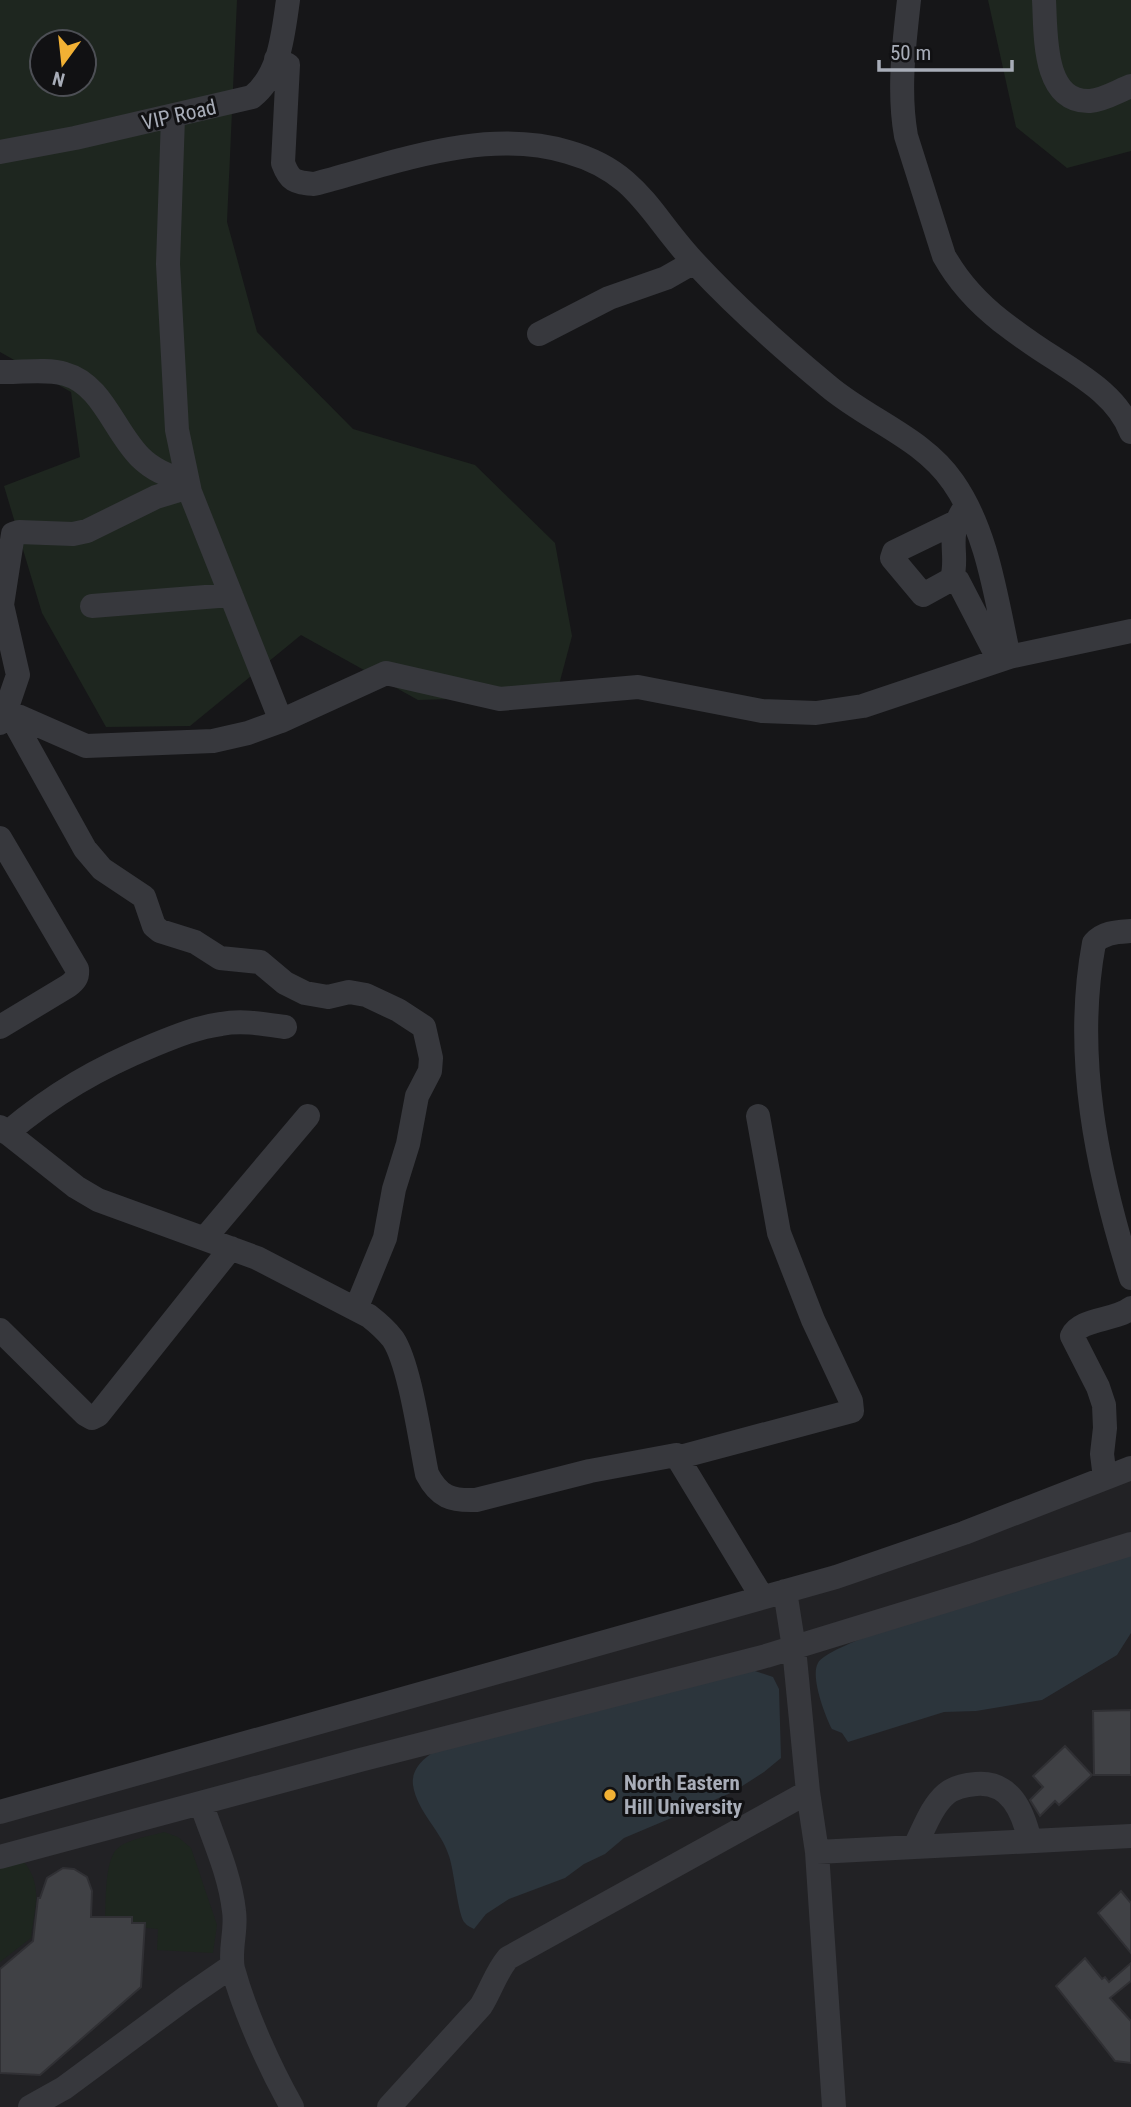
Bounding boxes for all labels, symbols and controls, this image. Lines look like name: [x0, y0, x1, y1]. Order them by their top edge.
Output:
north arrow: [28, 28, 98, 98]
scale bar: [879, 28, 1012, 72]
text: 50 m: [890, 41, 931, 65]
text: N: [50, 66, 67, 92]
street label: VIP Road: [139, 95, 219, 135]
place label: North Eastern Hill University: [624, 1771, 743, 1819]
marker: North Eastern Hill University: [602, 1787, 618, 1803]

